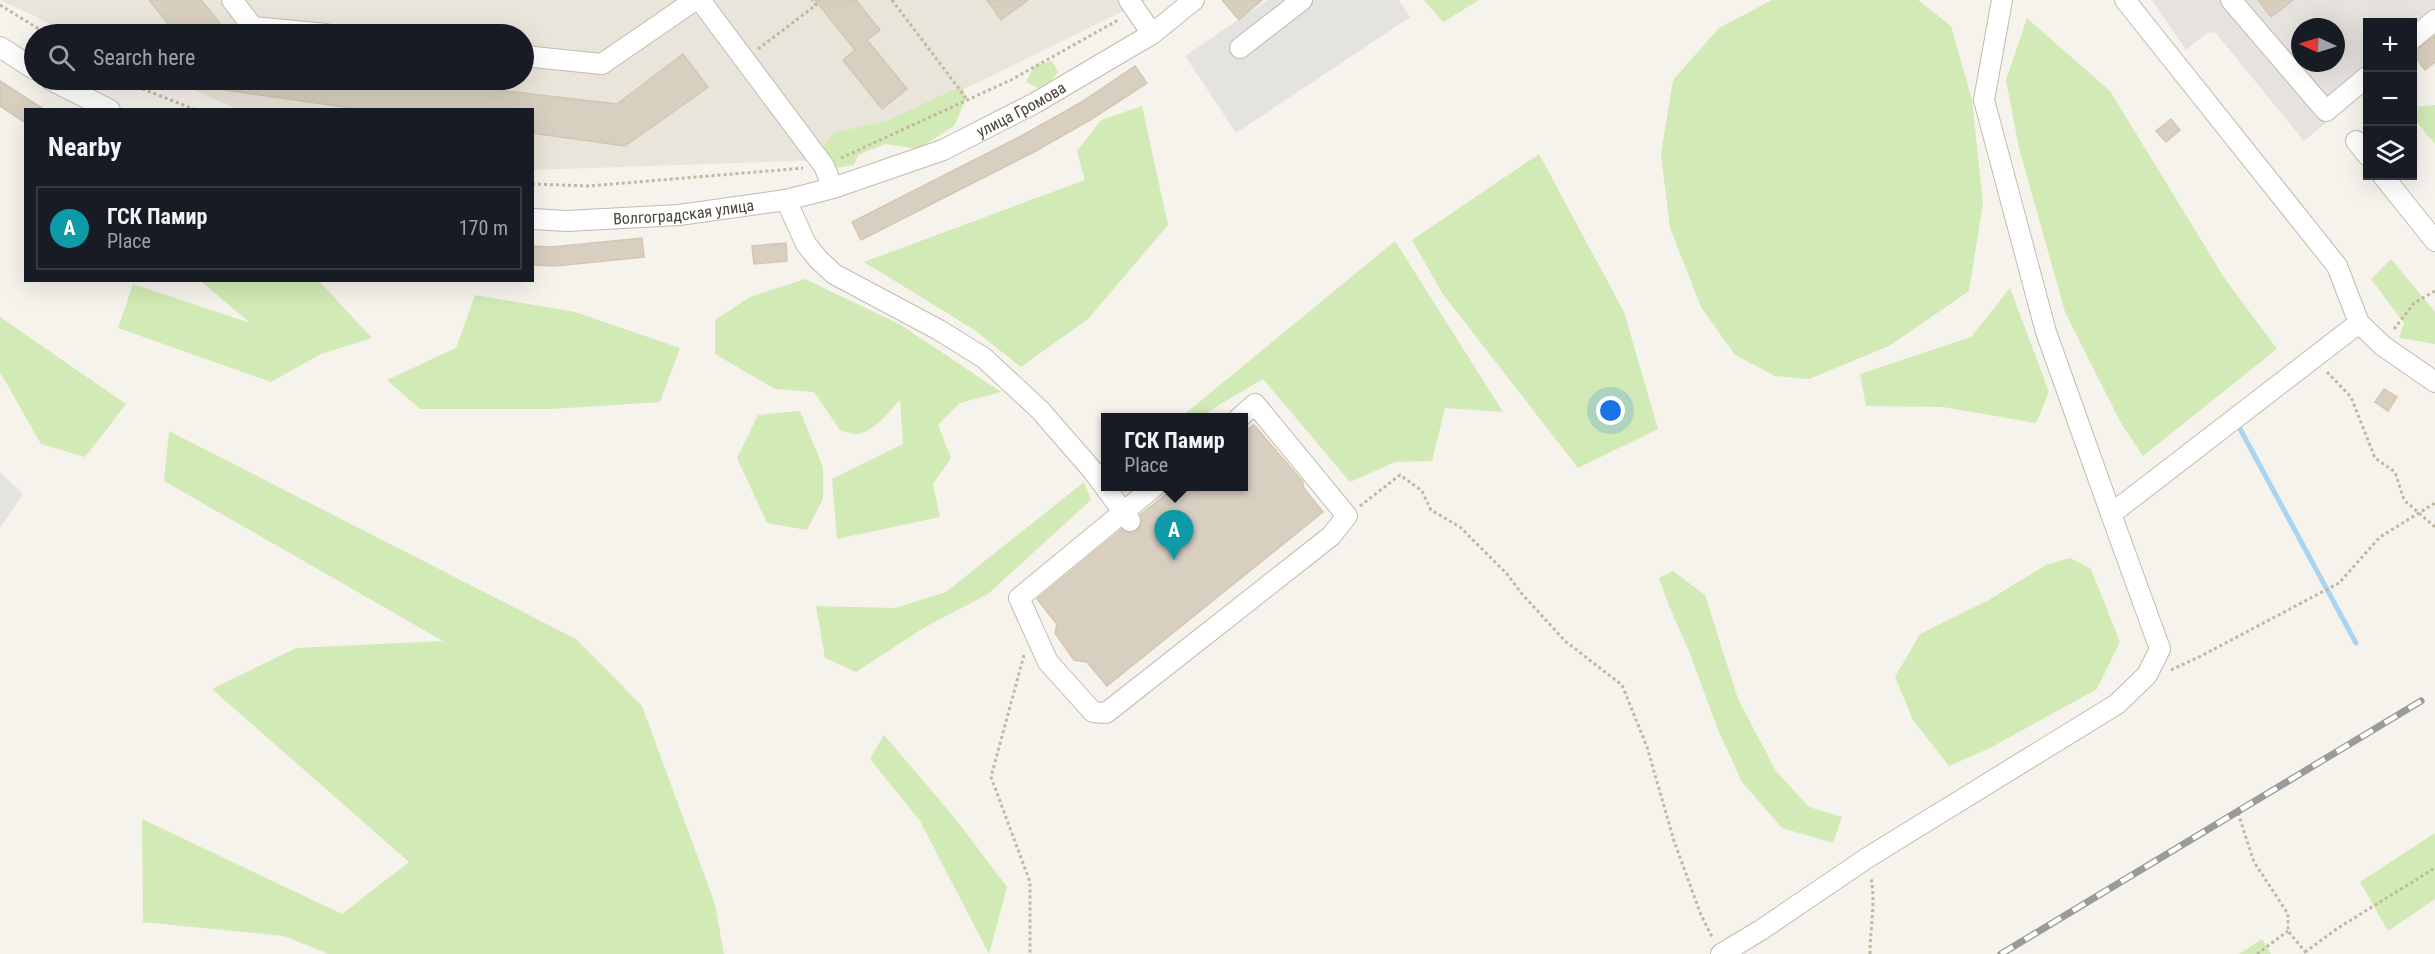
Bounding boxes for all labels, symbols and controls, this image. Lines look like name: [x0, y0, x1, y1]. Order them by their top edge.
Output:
north arrow: [2291, 18, 2345, 72]
map controls: [2363, 18, 2417, 180]
button: +: [2363, 18, 2417, 72]
search box: [24, 24, 534, 90]
icon: search: [45, 41, 78, 74]
text: Search here: [93, 45, 195, 70]
button: −: [2363, 72, 2417, 126]
street label: улица Громова: [973, 78, 1069, 141]
button: layers: [2363, 126, 2417, 180]
text: Nearby: [48, 132, 122, 162]
street label: Волгоградская улица: [613, 195, 755, 228]
text: ГСК Памир: [107, 204, 207, 229]
text: A: [64, 216, 75, 240]
text: 170 m: [459, 216, 508, 240]
text: Place: [107, 229, 151, 253]
your location: [1596, 396, 1625, 425]
popup: [1101, 413, 1248, 491]
text: ГСК Памир: [1124, 428, 1225, 453]
text: Place: [1124, 453, 1168, 477]
pin: A: [1154, 510, 1194, 560]

